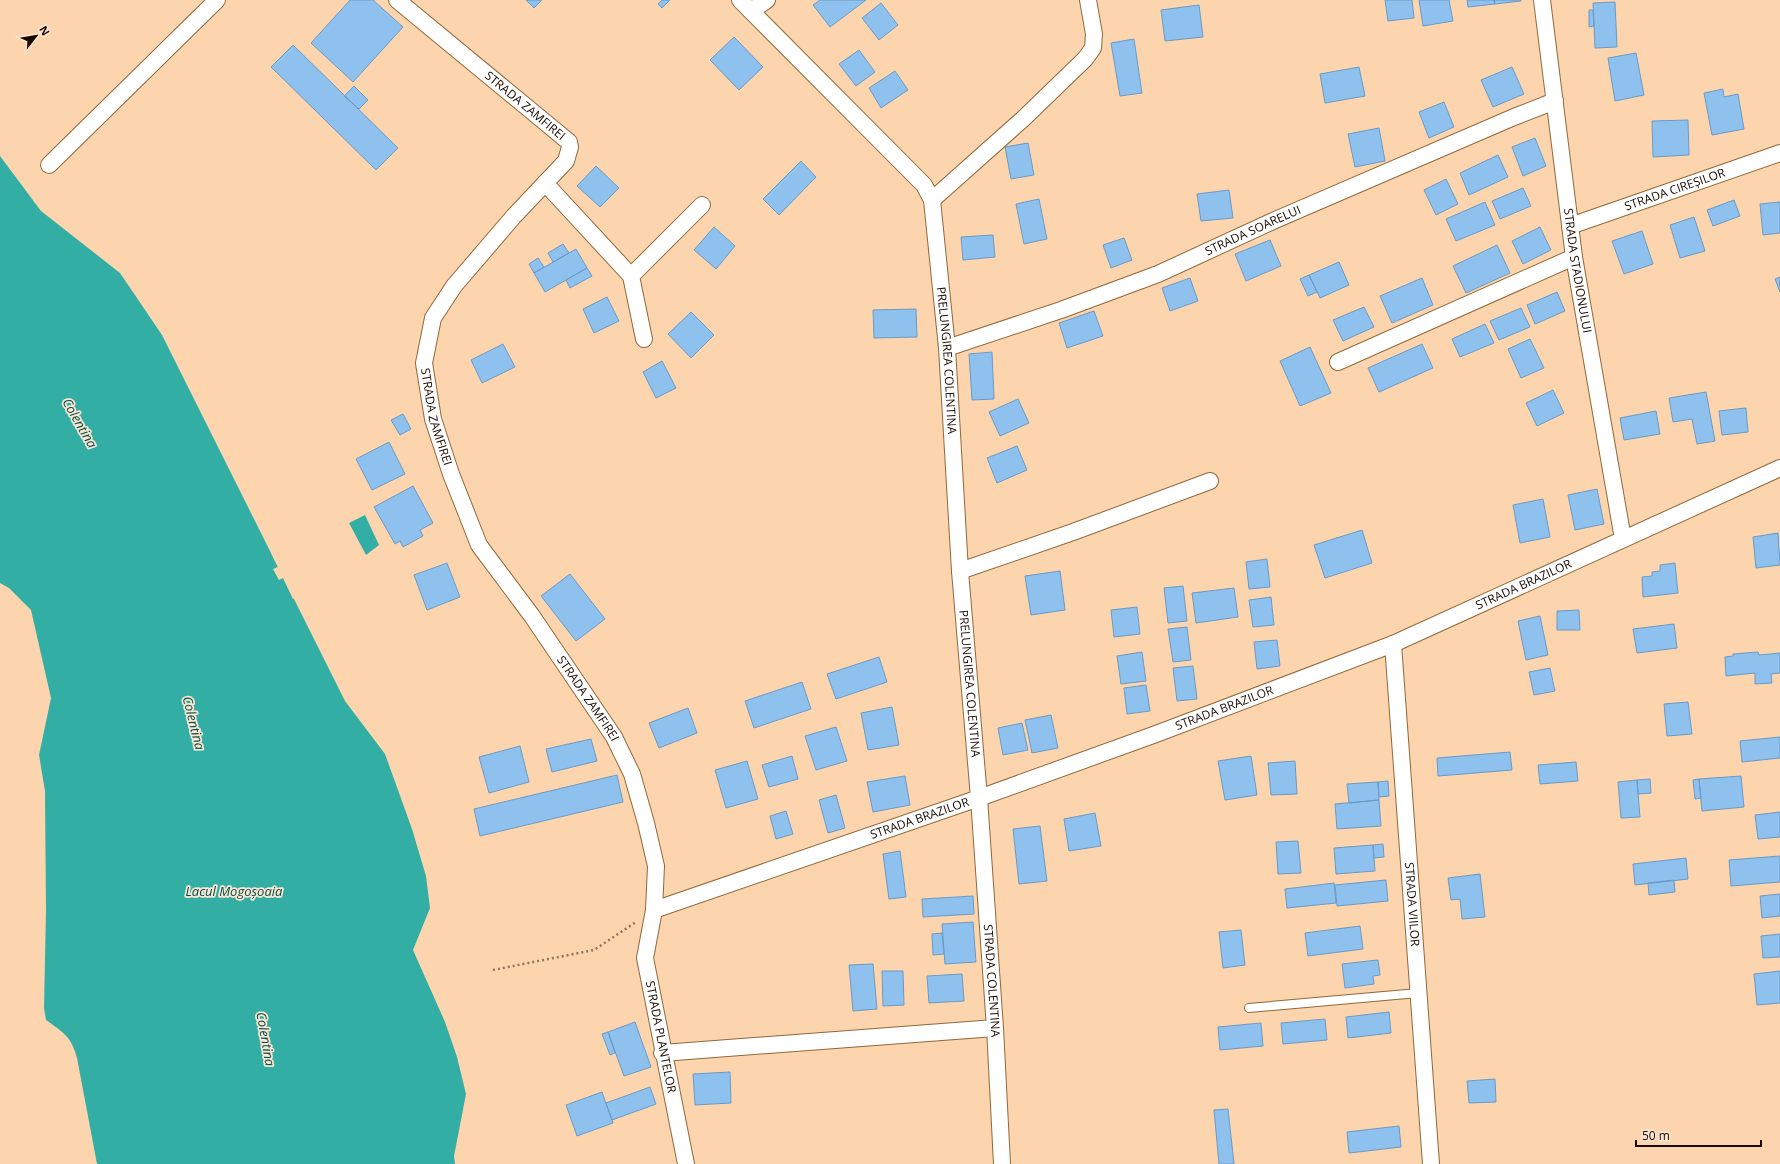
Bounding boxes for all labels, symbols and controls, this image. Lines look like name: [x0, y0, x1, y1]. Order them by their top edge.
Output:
north arrow: [16, 16, 56, 56]
text: N: [36, 23, 54, 38]
street label: STRADA ZAMFIREI: [481, 67, 569, 144]
street label: STRADA CIREȘILOR: [1622, 164, 1728, 214]
street label: STRADA SOARELUI: [1202, 201, 1303, 259]
street label: STRADA STADIONULUI: [1560, 207, 1596, 334]
street label: PRELUNGIREA COLENTINA: [933, 286, 961, 435]
street label: STRADA ZAMFIREI: [417, 367, 457, 468]
water label: Colentina: [59, 395, 102, 452]
street label: STRADA BRAZILOR: [1473, 555, 1575, 613]
street label: PRELUNGIREA COLENTINA: [955, 609, 985, 758]
street label: STRADA ZAMFIREI: [553, 652, 624, 744]
street label: STRADA BRAZILOR: [1173, 681, 1276, 734]
water label: Colentina: [179, 694, 209, 752]
street label: STRADA BRAZILOR: [868, 793, 972, 843]
street label: STRADA VIILOR: [1401, 861, 1424, 948]
water label: Lacul Mogoșoaia: [186, 882, 283, 900]
street label: STRADA COLENTINA: [980, 924, 1004, 1038]
street label: STRADA PLANTELOR: [642, 979, 681, 1095]
water label: Colentina: [252, 1011, 280, 1068]
scale bar: [1636, 1122, 1761, 1148]
text: 50 m: [1642, 1127, 1670, 1144]

